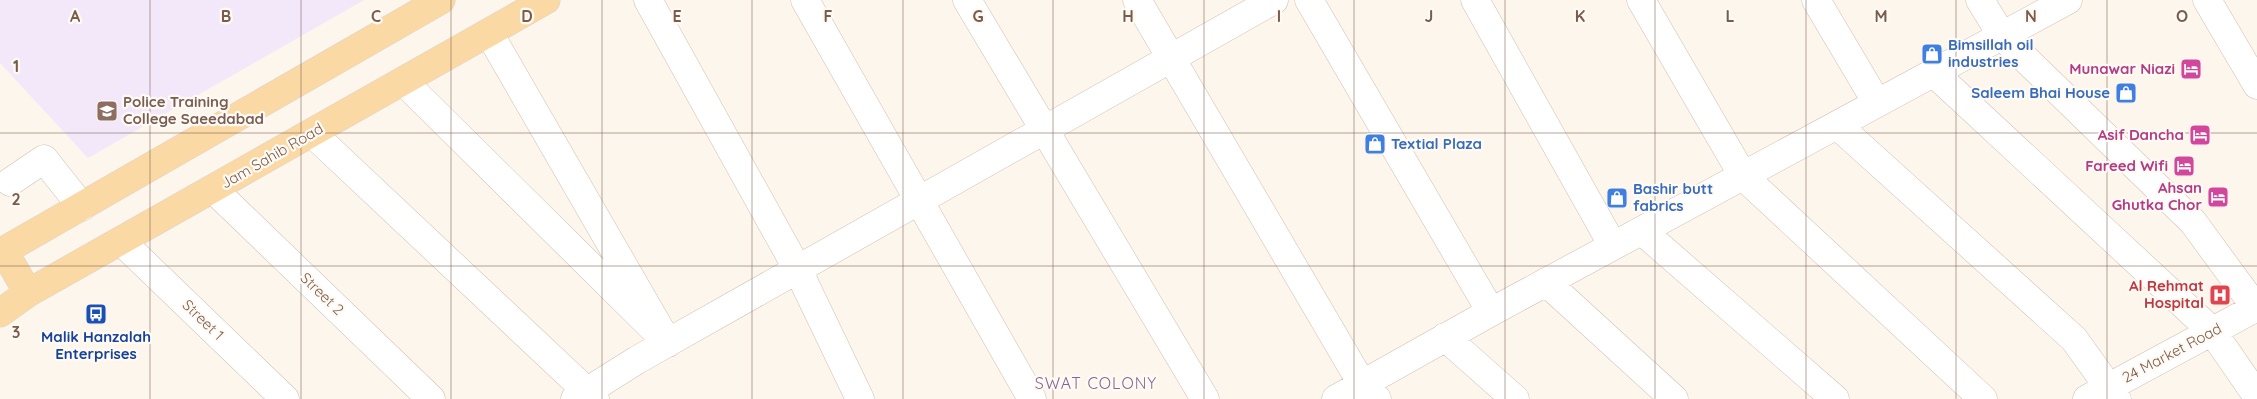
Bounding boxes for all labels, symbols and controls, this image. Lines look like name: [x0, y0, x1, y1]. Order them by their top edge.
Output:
text: A: [70, 6, 81, 26]
text: B: [221, 6, 231, 26]
text: C: [371, 6, 381, 26]
text: D: [521, 6, 533, 26]
text: E: [672, 6, 682, 26]
text: F: [824, 6, 833, 26]
text: G: [972, 6, 984, 26]
text: H: [1122, 6, 1134, 26]
text: I: [1277, 6, 1281, 26]
text: J: [1425, 6, 1433, 26]
text: K: [1575, 6, 1585, 26]
text: L: [1726, 6, 1735, 26]
text: M: [1874, 6, 1888, 26]
text: N: [2025, 6, 2037, 26]
text: O: [2176, 6, 2188, 26]
place label: Bimsillah oil industries: [1948, 35, 2033, 71]
shop icon: Bimsillah oil industries: [1920, 42, 1944, 66]
text: 1: [13, 56, 19, 76]
hotel icon: Munawar Niazi: [2179, 57, 2203, 81]
place label: Munawar Niazi: [2069, 59, 2175, 78]
shop icon: Saleem Bhai House: [2114, 81, 2138, 105]
place label: Saleem Bhai House: [1971, 83, 2110, 102]
place label: Police Training College Saeedabad: [123, 92, 264, 128]
school or university icon: Police Training College Saeedabad: [95, 99, 119, 123]
street label: Jam Sahib Road: [217, 119, 326, 193]
hotel icon: Asif Dancha: [2188, 123, 2212, 147]
place label: Asif Dancha: [2098, 125, 2184, 144]
shop icon: Textial Plaza: [1363, 132, 1387, 156]
place label: Textial Plaza: [1391, 134, 1482, 153]
hotel icon: Fareed Wifi: [2172, 154, 2196, 178]
place label: Fareed Wifi: [2085, 156, 2168, 175]
place label: Ahsan Ghutka Chor: [2112, 178, 2202, 214]
place label: Bashir butt fabrics: [1633, 179, 1713, 215]
hotel icon: Ahsan Ghutka Chor: [2206, 185, 2230, 209]
shop icon: Bashir butt fabrics: [1605, 186, 1629, 210]
text: 2: [11, 189, 21, 209]
street label: Street 2: [297, 268, 348, 319]
place label: Al Rehmat Hospital: [2129, 276, 2204, 312]
hospital icon: Al Rehmat Hospital: [2208, 283, 2232, 307]
street label: Street 1: [179, 295, 228, 344]
bus stop icon: Malik Hanzalah Enterprises: [84, 302, 108, 326]
street label: 24 Market Road: [2119, 318, 2225, 387]
text: 3: [12, 322, 20, 342]
place label: Malik Hanzalah Enterprises: [41, 327, 151, 363]
district label: SWAT COLONY: [1035, 373, 1157, 393]

